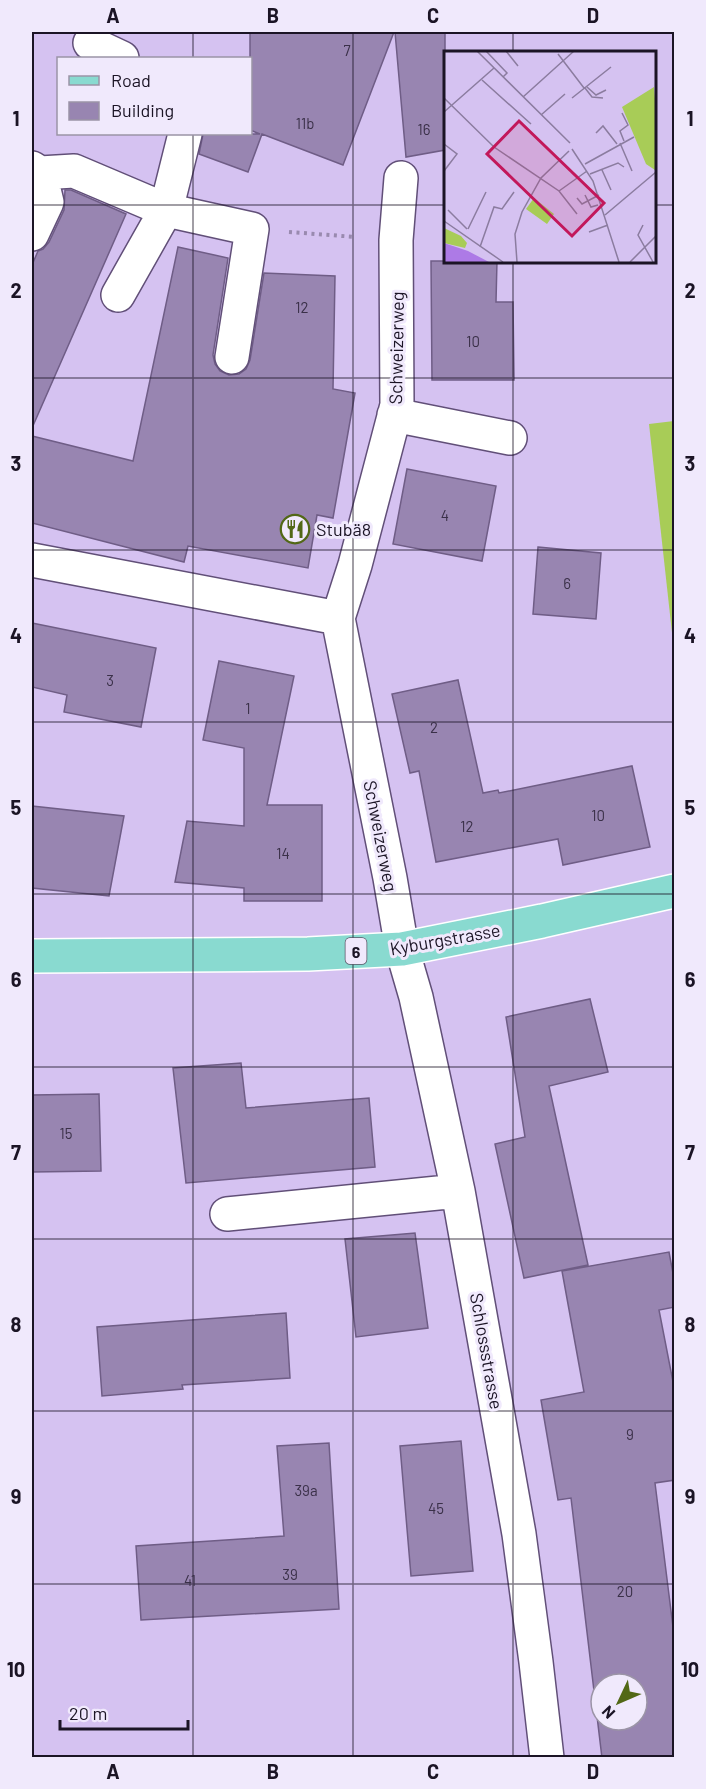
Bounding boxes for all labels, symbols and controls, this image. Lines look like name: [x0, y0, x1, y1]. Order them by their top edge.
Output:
text: A: [106, 3, 120, 27]
text: B: [267, 3, 279, 27]
text: C: [427, 3, 439, 27]
text: D: [587, 3, 599, 27]
house number: 7: [343, 41, 351, 59]
inset map: [444, 51, 655, 262]
legend: [57, 57, 252, 135]
text: Road: [111, 69, 151, 91]
text: Building: [111, 99, 174, 121]
text: 1: [12, 106, 20, 130]
text: 1: [686, 106, 694, 130]
house number: 11b: [296, 114, 314, 132]
house number: 16: [418, 120, 430, 138]
text: 2: [10, 278, 22, 302]
text: 2: [684, 278, 696, 302]
street label: Schweizerweg: [384, 291, 408, 405]
house number: 12: [295, 298, 309, 316]
house number: 10: [466, 332, 480, 350]
text: 3: [11, 451, 21, 475]
text: 3: [685, 451, 695, 475]
house number: 4: [441, 506, 449, 524]
restaurant icon: Stubä8: [279, 513, 311, 545]
place label: Stubä8: [316, 518, 371, 540]
house number: 6: [563, 574, 571, 592]
text: 4: [10, 623, 22, 647]
text: 4: [684, 623, 696, 647]
house number: 3: [106, 671, 114, 689]
house number: 1: [245, 699, 251, 717]
house number: 2: [430, 718, 438, 736]
street label: Schweizerweg: [359, 779, 403, 893]
text: 5: [11, 795, 22, 819]
text: 5: [685, 795, 696, 819]
house number: 10: [591, 806, 605, 824]
house number: 12: [460, 817, 474, 835]
house number: 14: [276, 844, 290, 862]
street label: Kyburgstrasse: [388, 918, 502, 960]
road number: 6: [346, 938, 366, 964]
text: 6: [11, 967, 22, 991]
text: 6: [685, 967, 696, 991]
house number: 15: [60, 1124, 72, 1142]
text: 7: [11, 1140, 21, 1164]
text: 7: [685, 1140, 695, 1164]
street label: Schlossstrasse: [466, 1291, 508, 1411]
text: 8: [11, 1312, 22, 1336]
text: 8: [685, 1312, 696, 1336]
house number: 9: [626, 1425, 634, 1443]
house number: 39a: [294, 1481, 318, 1499]
text: 9: [11, 1484, 21, 1508]
text: 9: [685, 1484, 695, 1508]
house number: 45: [428, 1499, 444, 1517]
house number: 39: [282, 1565, 298, 1583]
house number: 41: [184, 1571, 196, 1589]
house number: 20: [617, 1582, 633, 1600]
text: 10: [7, 1657, 25, 1681]
text: 10: [681, 1657, 699, 1681]
north arrow: [589, 1672, 649, 1732]
scale bar: [60, 1693, 188, 1731]
text: 20 m: [69, 1702, 107, 1724]
text: N: [597, 1702, 618, 1723]
text: A: [106, 1759, 120, 1783]
text: B: [267, 1759, 279, 1783]
text: C: [427, 1759, 439, 1783]
text: D: [587, 1759, 599, 1783]

